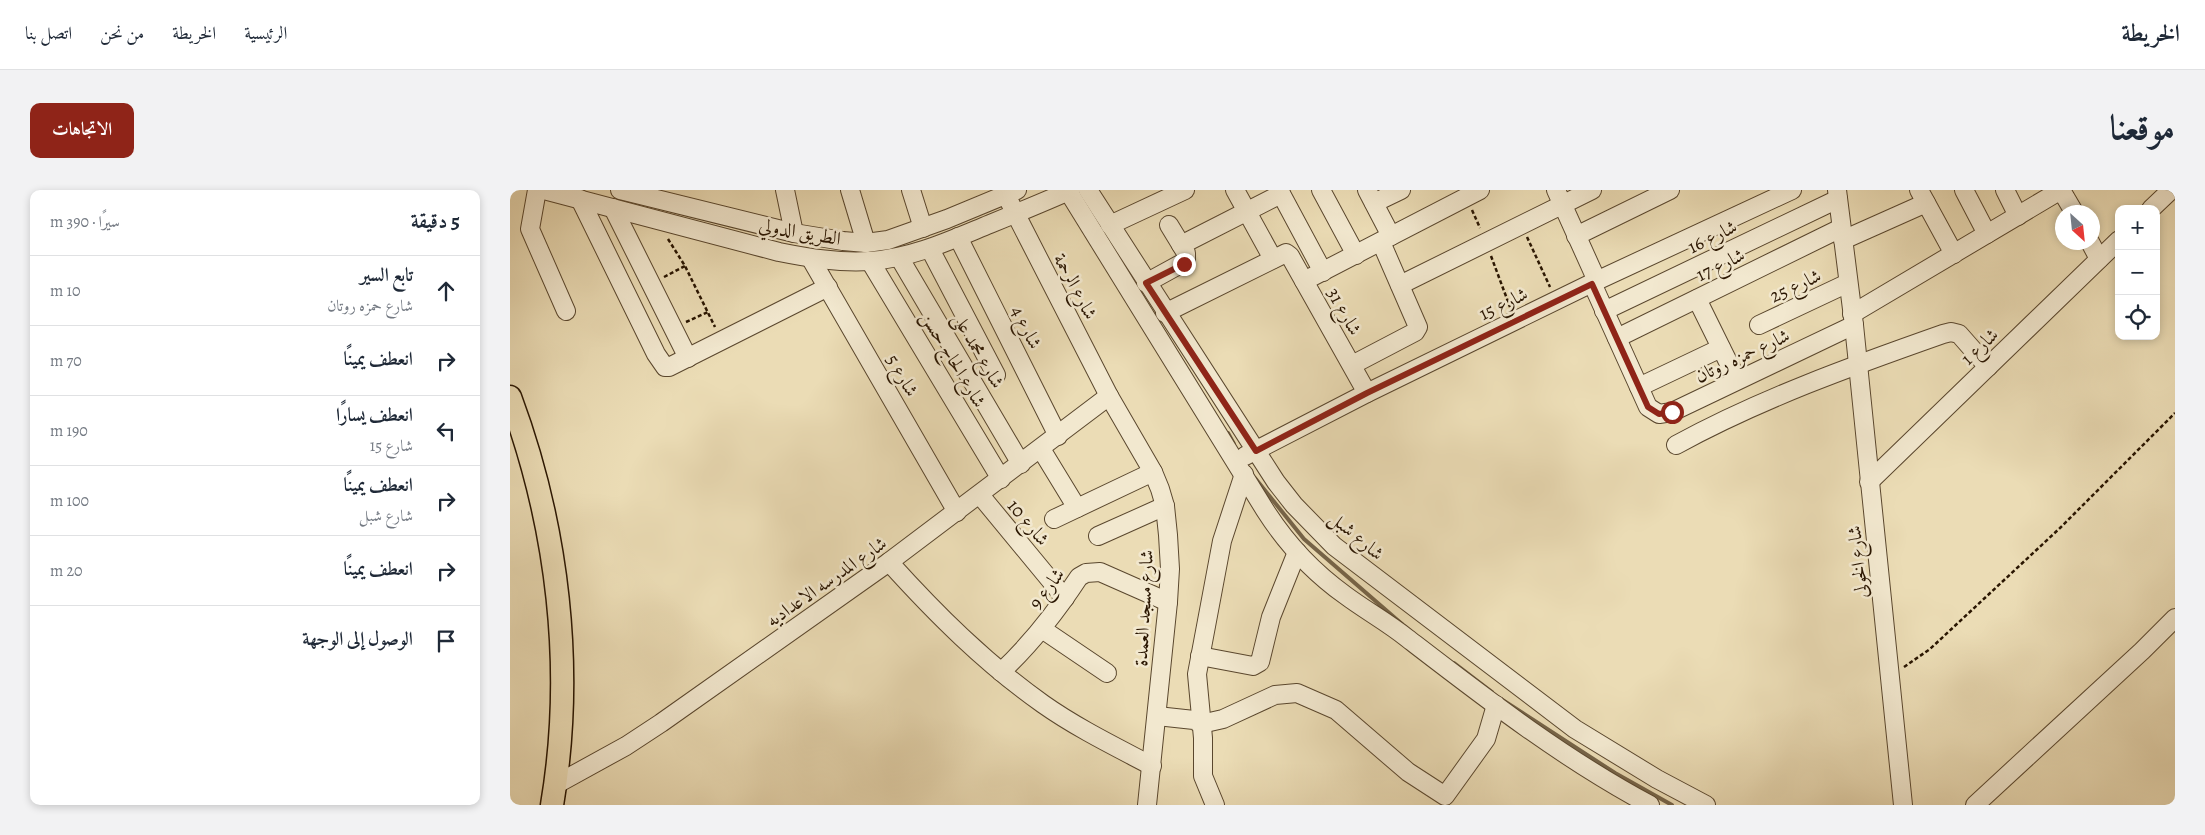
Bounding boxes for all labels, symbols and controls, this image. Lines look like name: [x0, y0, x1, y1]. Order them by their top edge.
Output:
text: الخريطة: [2122, 17, 2180, 49]
text: اتصل بنا: [25, 21, 72, 45]
text: من نحن: [100, 21, 144, 45]
text: الخريطة: [172, 21, 216, 45]
text: الرئيسية: [244, 21, 287, 45]
button: الاتجاهات: [30, 103, 134, 158]
text: موقعنا: [2110, 103, 2175, 151]
north arrow: [2055, 205, 2100, 250]
map controls: [2115, 205, 2160, 340]
button: +: [2115, 205, 2160, 250]
text: 5 دقيقة: [411, 207, 460, 235]
text: سيرًا · 390 m: [50, 211, 120, 233]
street label: الطريق الدولي: [756, 212, 843, 254]
street label: شارع 16: [1683, 214, 1742, 262]
street label: شارع 17: [1692, 242, 1750, 290]
street label: شارع الرحمة: [1045, 249, 1103, 325]
button: −: [2115, 250, 2160, 295]
route end: [1173, 253, 1196, 276]
text: تابع السير: [360, 262, 413, 288]
street label: شارع 25: [1765, 263, 1826, 311]
icon: ahead: [432, 277, 460, 305]
text: 10 m: [50, 280, 81, 302]
street label: شارع 15: [1475, 281, 1533, 329]
street label: شارع 31: [1319, 283, 1368, 341]
text: شارع حمزه روتان: [327, 295, 413, 317]
button: locate: [2115, 295, 2160, 340]
street label: شارع 4: [1002, 301, 1048, 354]
street label: شارع الحاج حسن: [911, 306, 992, 415]
street label: شارع محمد على: [944, 308, 1010, 394]
street label: شارع 1: [1955, 322, 2006, 373]
street label: شارع حمزه روتان: [1691, 323, 1795, 391]
text: انعطف يمينًا: [343, 346, 413, 372]
icon: right: [432, 347, 460, 375]
text: 70 m: [50, 350, 82, 372]
street label: شارع 5: [878, 350, 925, 402]
route start: [1661, 401, 1684, 424]
text: انعطف يسارًا: [336, 402, 413, 428]
icon: left: [432, 417, 460, 445]
text: 190 m: [50, 420, 88, 442]
text: شارع 15: [370, 435, 413, 457]
text: انعطف يمينًا: [343, 472, 413, 498]
icon: right: [432, 487, 460, 515]
text: 100 m: [50, 490, 89, 512]
street label: شارع 10: [1000, 494, 1055, 553]
text: شارع شبل: [359, 505, 413, 527]
street label: شارع شبل: [1322, 505, 1389, 568]
street label: شارع الخولى: [1841, 524, 1877, 600]
street label: شارع المدرسه الاعداديه: [761, 530, 893, 635]
street label: شارع مسجد العمدة: [1128, 549, 1162, 667]
text: انعطف يمينًا: [343, 556, 413, 582]
icon: right: [432, 557, 460, 585]
text: 20 m: [50, 560, 83, 582]
street label: شارع 9: [1023, 563, 1072, 616]
text: الوصول إلى الوجهة: [302, 626, 413, 652]
icon: arrive: [432, 627, 460, 655]

